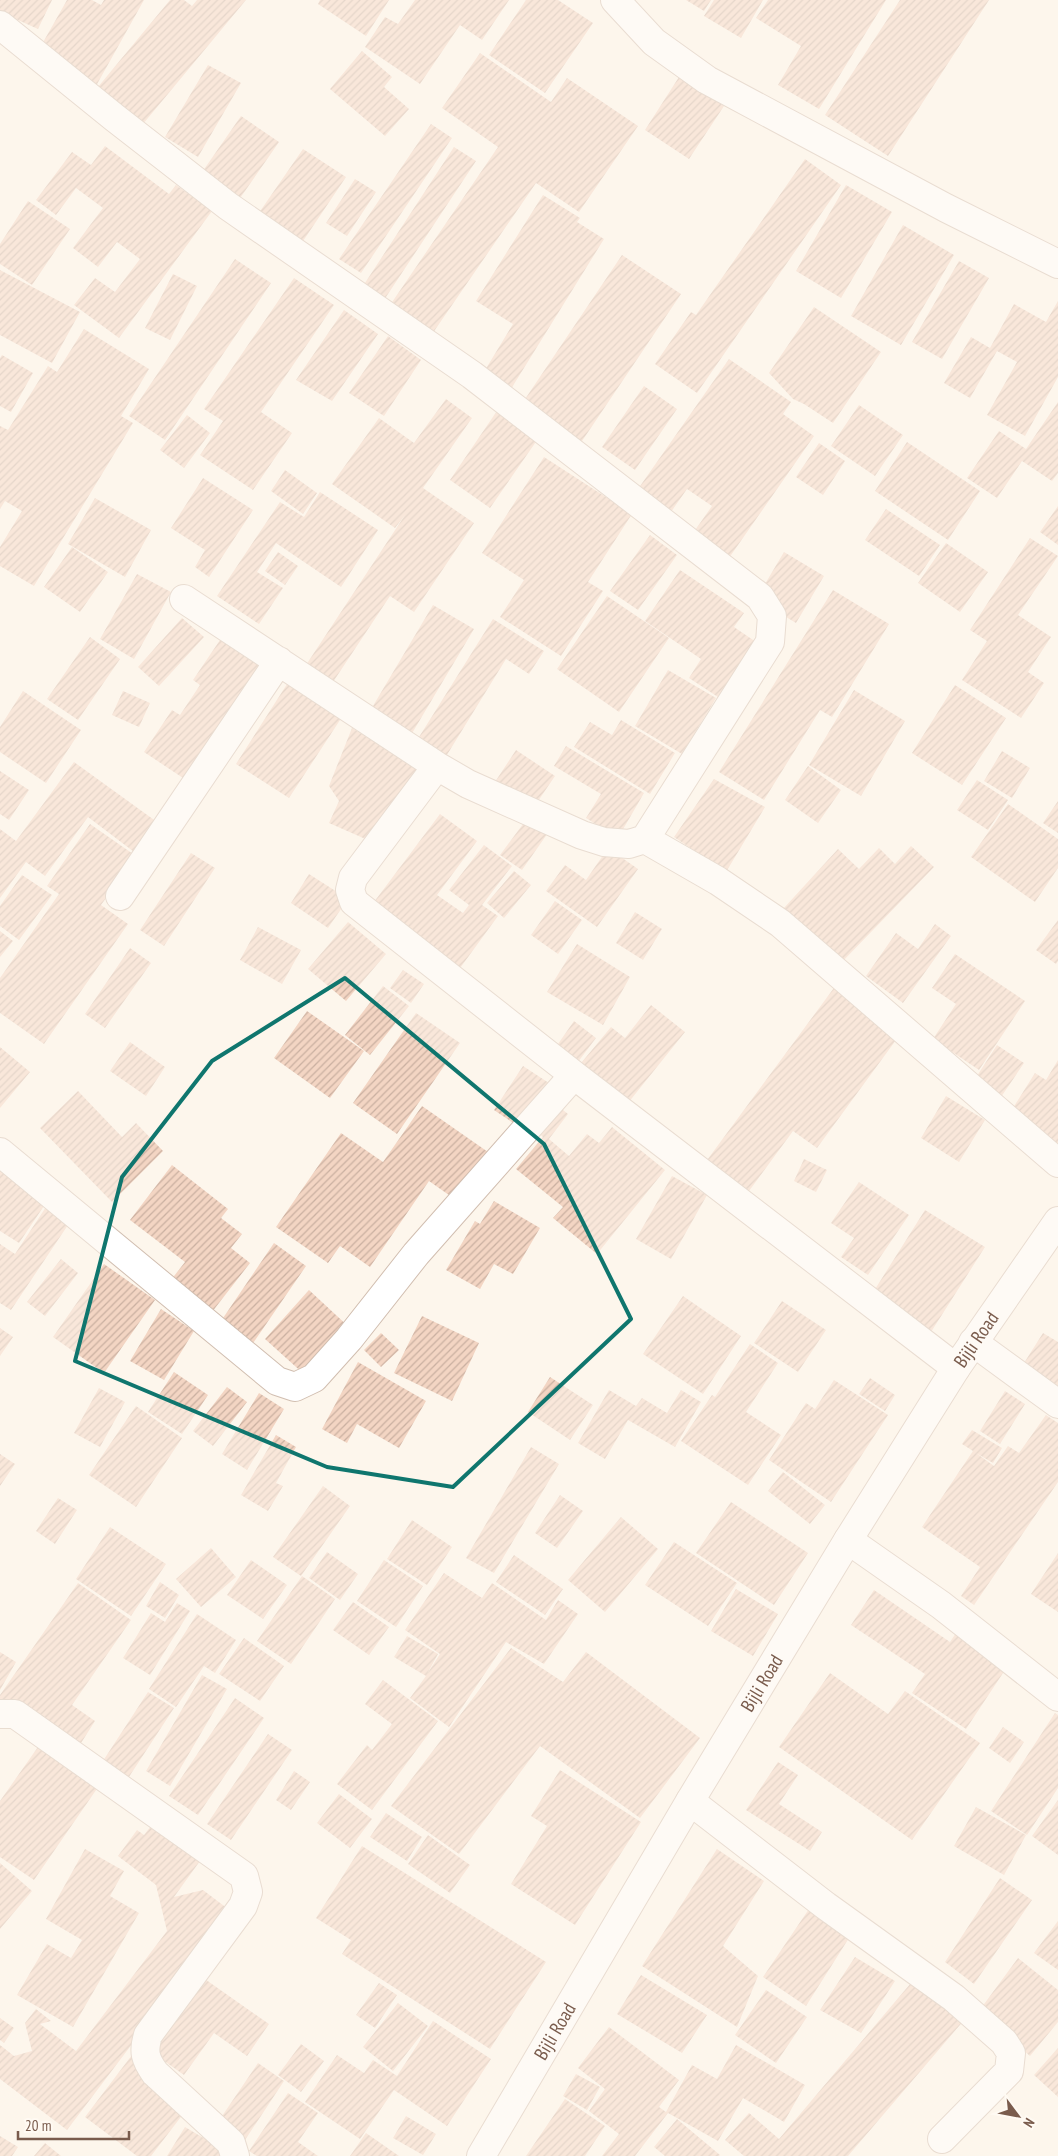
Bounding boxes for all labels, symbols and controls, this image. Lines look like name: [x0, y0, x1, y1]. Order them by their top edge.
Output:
street label: Bijli Road: [948, 1307, 1003, 1372]
street label: Bijli Road: [735, 1650, 788, 1716]
street label: Bijli Road: [528, 1998, 581, 2064]
north arrow: [993, 2091, 1043, 2141]
scale bar: [18, 2108, 129, 2140]
text: N: [1019, 2115, 1039, 2131]
text: 20 m: [25, 2116, 51, 2135]

